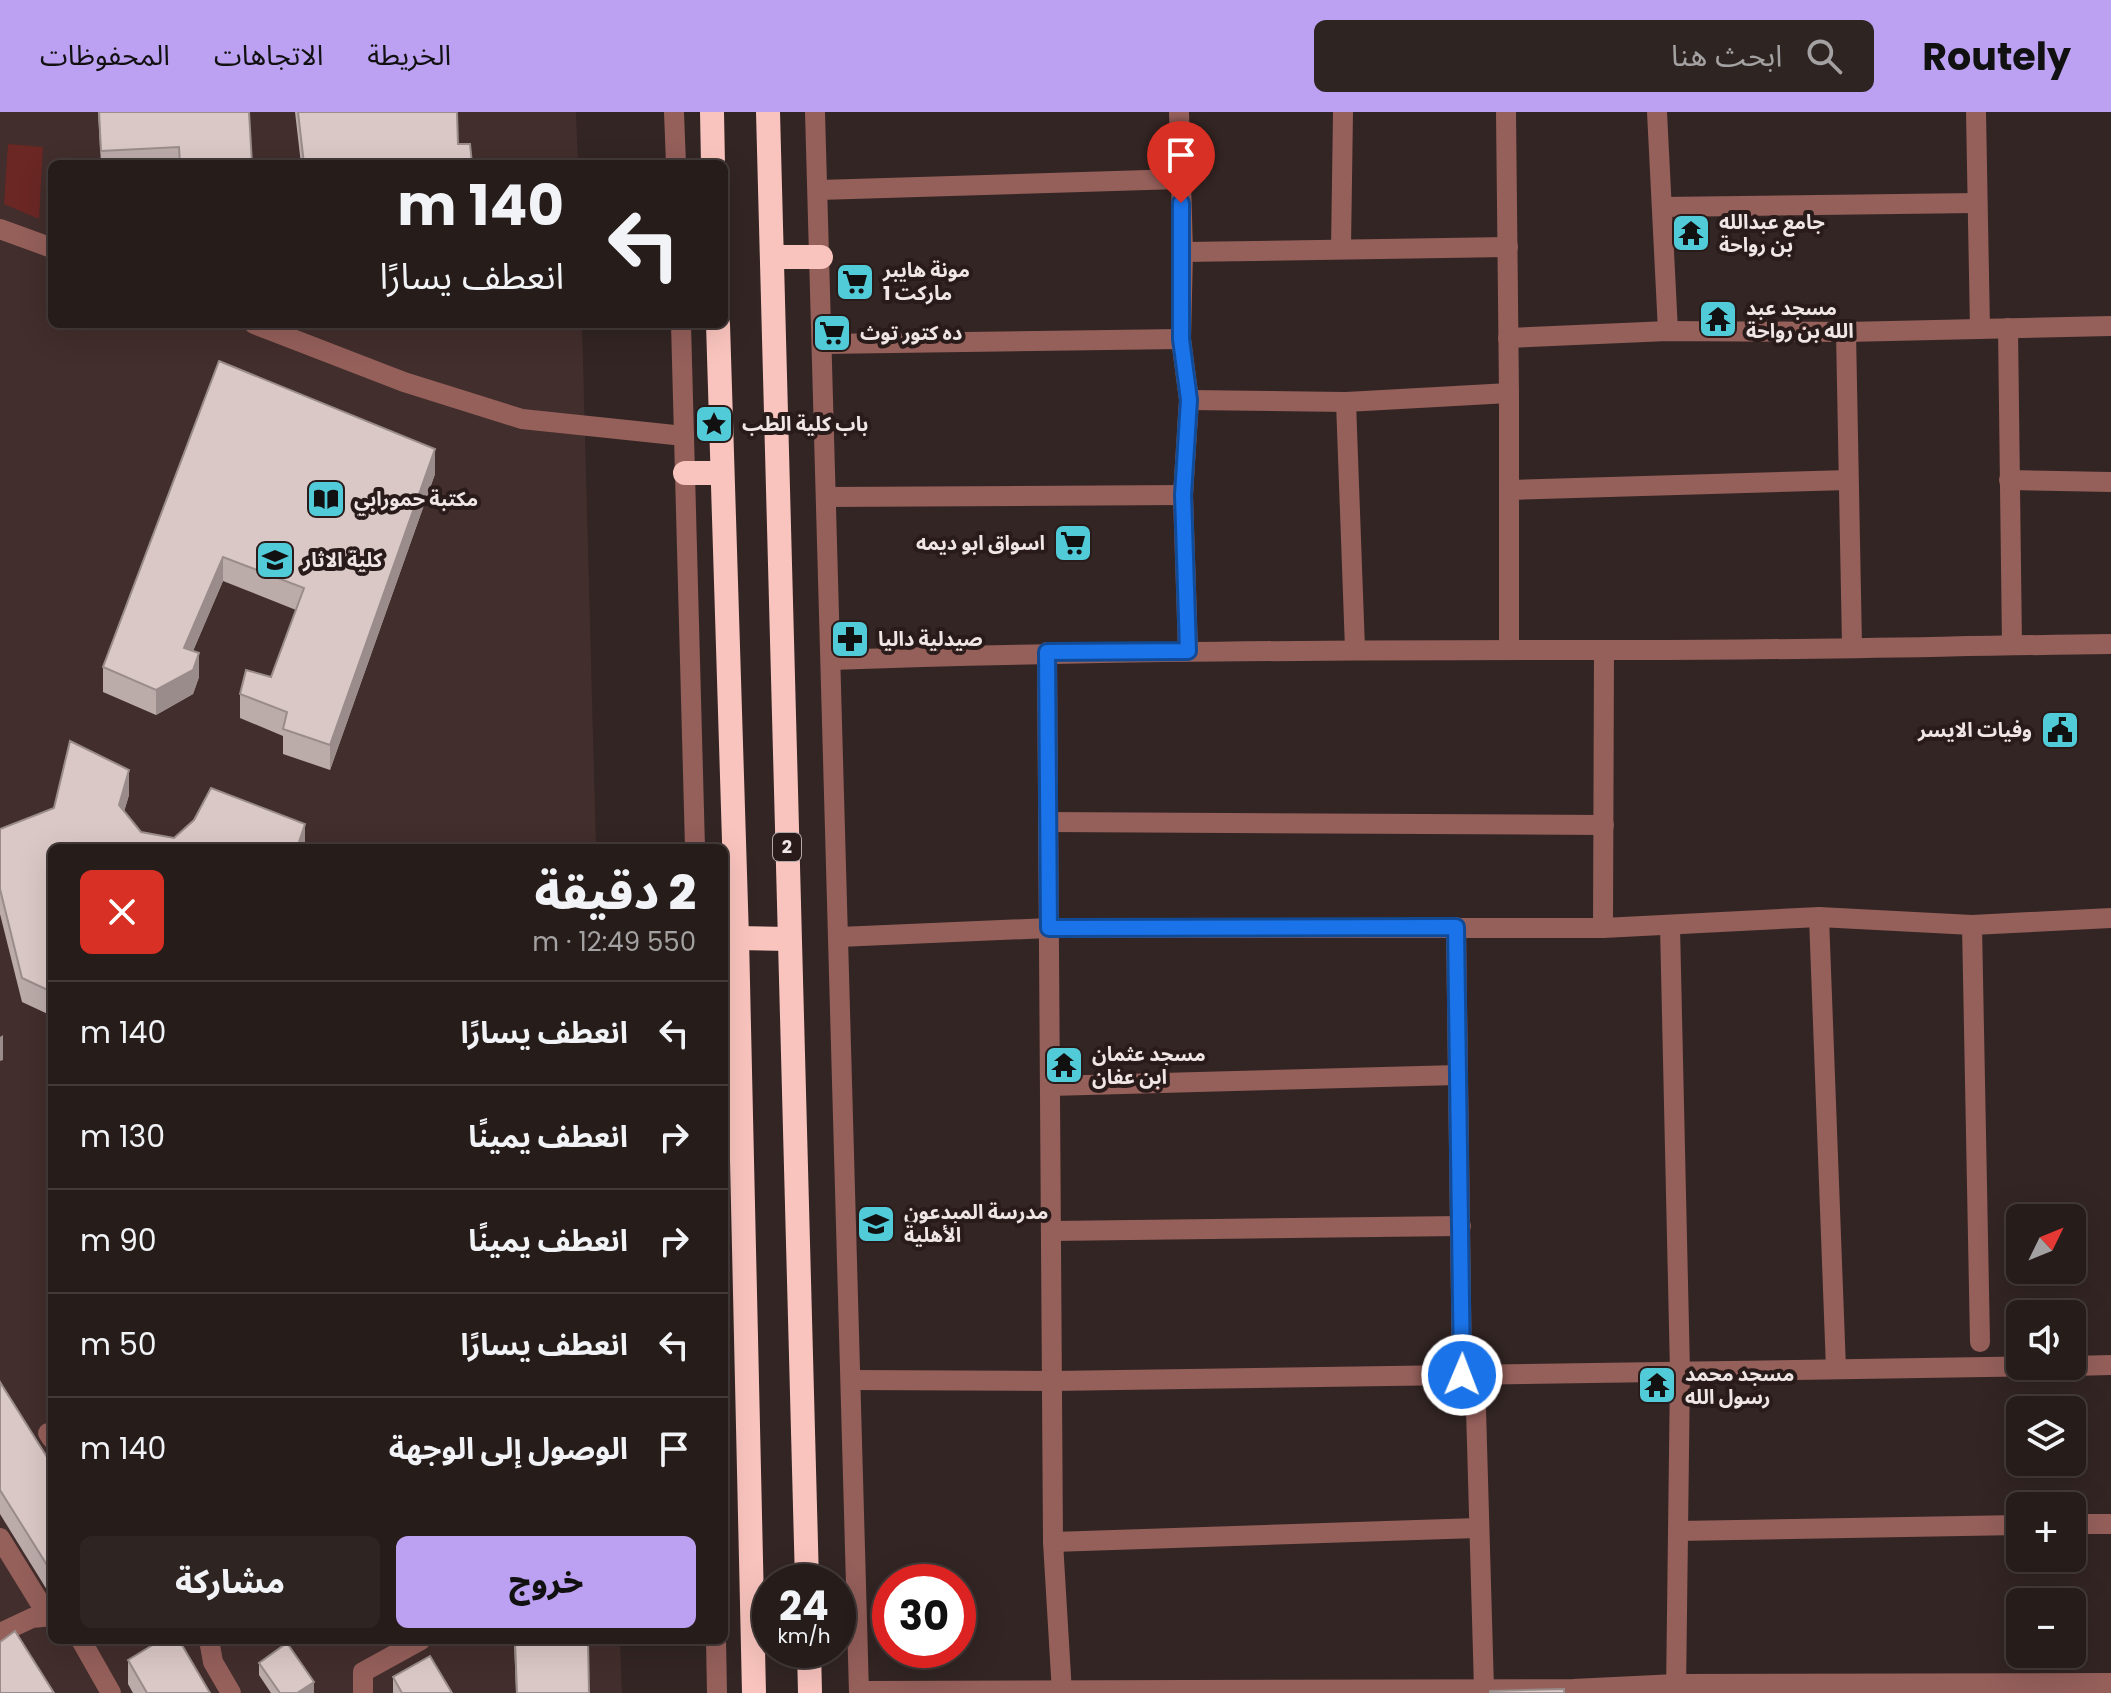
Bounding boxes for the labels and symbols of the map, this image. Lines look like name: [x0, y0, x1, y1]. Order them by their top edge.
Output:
pin: [1147, 121, 1215, 203]
place label: جامع عبدالله بن رواحة: [1719, 208, 1825, 259]
temple icon: جامع عبدالله بن رواحة: [1670, 212, 1712, 254]
place label: مونة هايبر ماركت 1: [882, 256, 970, 307]
supermarket icon: مونة هايبر ماركت 1: [834, 261, 876, 303]
place label: مسجد عبد الله بن رواحة: [1746, 294, 1854, 345]
temple icon: مسجد عبد الله بن رواحة: [1697, 298, 1739, 340]
supermarket icon: ده كتور توث: [811, 312, 853, 354]
place label: ده كتور توث: [860, 319, 962, 347]
place icon: باب كلية الطب: [693, 403, 735, 445]
place label: باب كلية الطب: [742, 410, 868, 438]
library icon: مكتبة حمورابي: [305, 478, 347, 520]
place label: مكتبة حمورابي: [354, 485, 478, 516]
supermarket icon: اسواق ابو ديمه: [1052, 522, 1094, 564]
place label: اسواق ابو ديمه: [916, 529, 1045, 557]
school or university icon: كلية الاثار: [254, 539, 296, 581]
place label: كلية الاثار: [302, 546, 383, 574]
pharmacy icon: صيدلية داليا: [829, 618, 871, 660]
place label: صيدلية داليا: [878, 625, 983, 653]
public building icon: وفيات الايسر: [2039, 709, 2081, 751]
place label: وفيات الايسر: [1917, 716, 2032, 744]
road number: 2: [773, 833, 801, 861]
place label: مسجد عثمان ابن عفان: [1092, 1040, 1206, 1091]
temple icon: مسجد عثمان ابن عفان: [1043, 1044, 1085, 1086]
place label: مدرسة المبدعون الأهلية: [904, 1198, 1048, 1249]
school or university icon: مدرسة المبدعون الأهلية: [855, 1203, 897, 1245]
north arrow: [2006, 1204, 2086, 1284]
position arrow: [1420, 1333, 1504, 1417]
place label: مسجد محمد رسول الله: [1685, 1360, 1794, 1411]
temple icon: مسجد محمد رسول الله: [1636, 1364, 1678, 1406]
speed limit sign: 30: [872, 1564, 976, 1668]

